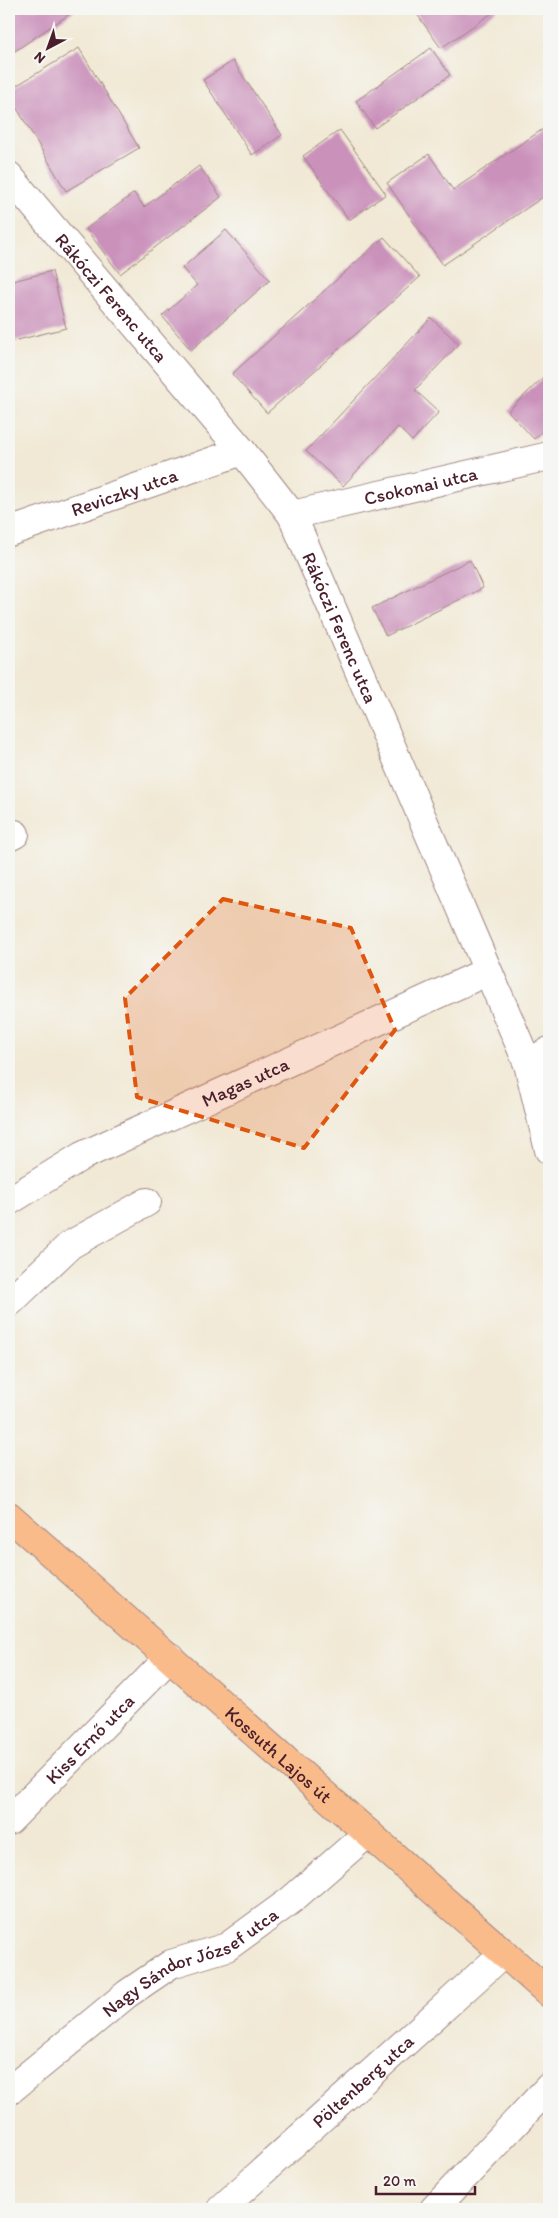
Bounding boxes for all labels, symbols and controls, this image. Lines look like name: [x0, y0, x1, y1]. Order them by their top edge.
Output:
north arrow: [22, 22, 72, 72]
text: N: [31, 48, 49, 67]
street label: Rákóczi Ferenc utca: [51, 228, 173, 367]
street label: Csokonai utca: [362, 461, 480, 510]
street label: Reviczky utca: [68, 463, 181, 521]
street label: Rákóczi Ferenc utca: [298, 548, 383, 706]
street label: Magas utca: [198, 1052, 292, 1112]
street label: Kiss Ernő utca: [40, 1689, 139, 1789]
street label: Kossuth Lajos út: [221, 1701, 337, 1808]
street label: Nagy Sándor József utca: [97, 1902, 283, 2022]
street label: Pöltenberg utca: [307, 2029, 418, 2133]
scale bar: [376, 2163, 474, 2195]
text: 20 m: [383, 2172, 417, 2190]

